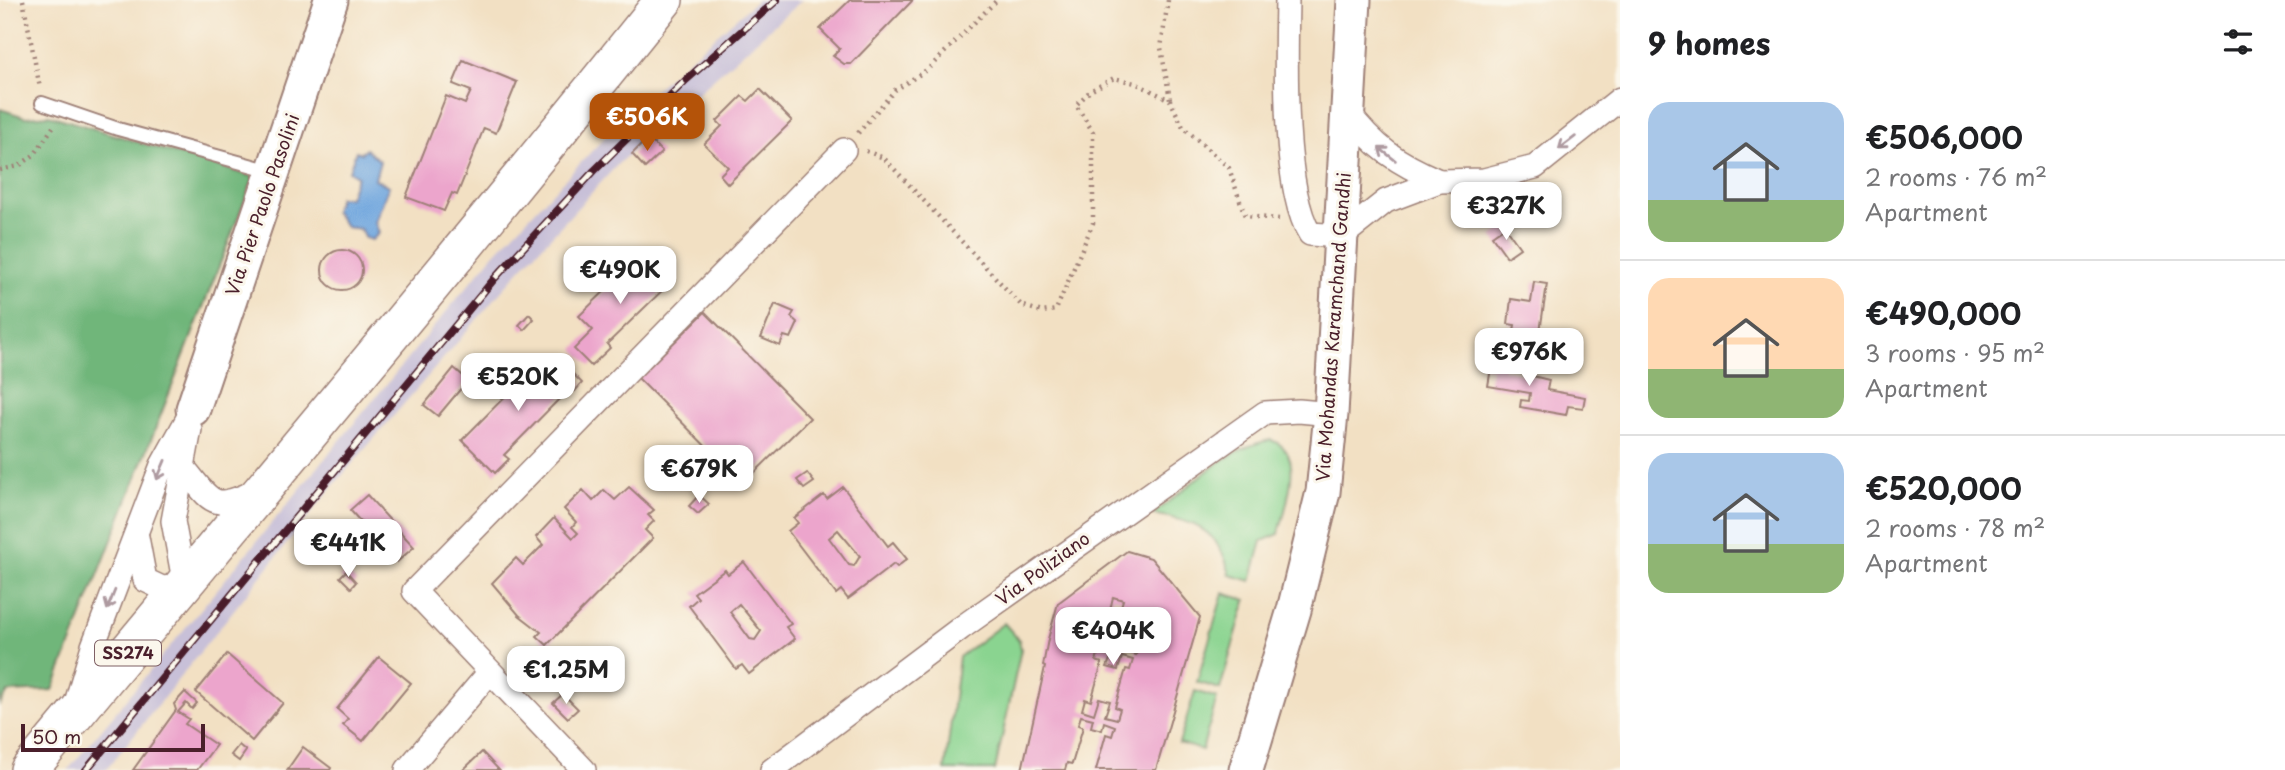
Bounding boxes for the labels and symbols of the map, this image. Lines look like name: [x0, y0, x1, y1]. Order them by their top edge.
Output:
pin: €506K: [598, 94, 696, 153]
street label: Via Pier Paolo Pasolini: [218, 110, 305, 299]
one-way arrow: [1558, 135, 1577, 150]
one-way arrow: [1378, 146, 1397, 161]
street label: Via Mohandas Karamchand Gandhi: [1308, 171, 1357, 482]
pin: €327K: [1457, 182, 1555, 242]
pin: €490K: [571, 246, 669, 306]
pin: €976K: [1480, 328, 1578, 388]
pin: €520K: [469, 354, 567, 413]
pin: €679K: [650, 446, 748, 505]
one-way arrow: [154, 458, 167, 480]
pin: €441K: [299, 520, 397, 579]
street label: Via Poliziano: [989, 524, 1095, 611]
one-way arrow: [104, 589, 117, 610]
pin: €404K: [1064, 608, 1162, 667]
road number: SS274: [95, 640, 161, 666]
pin: €1.25M: [509, 646, 623, 706]
scale bar: [21, 721, 205, 753]

